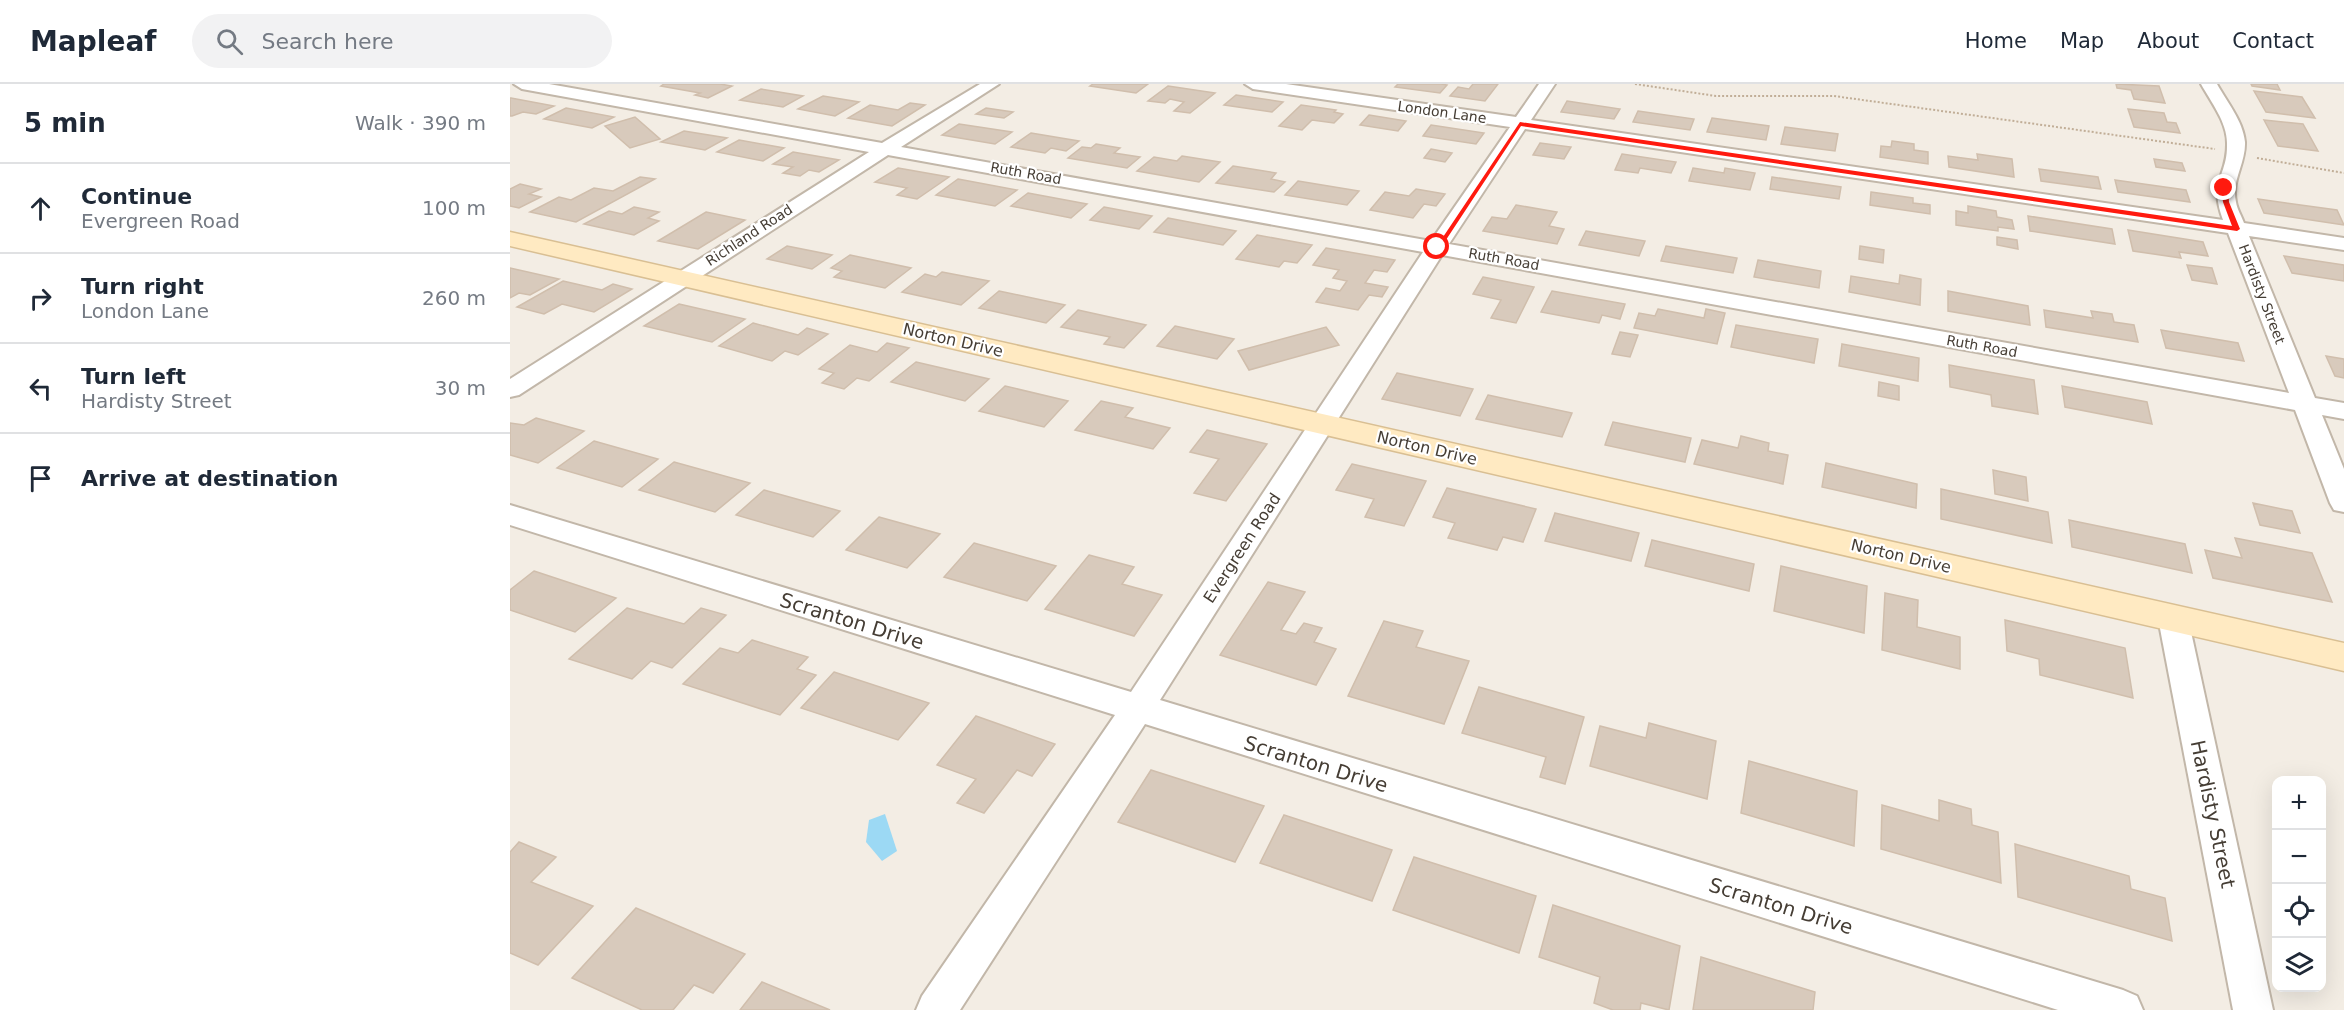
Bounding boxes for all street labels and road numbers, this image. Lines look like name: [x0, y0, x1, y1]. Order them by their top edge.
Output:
street label: London Lane: [1397, 98, 1487, 126]
street label: Ruth Road: [989, 159, 1063, 187]
street label: Richland Road: [703, 201, 795, 269]
street label: Hardisty Street: [2236, 242, 2289, 347]
street label: Ruth Road: [1467, 245, 1541, 273]
street label: Norton Drive: [901, 319, 1005, 361]
street label: Ruth Road: [1945, 332, 2019, 360]
street label: Norton Drive: [1375, 427, 1479, 469]
street label: Evergreen Road: [1199, 489, 1285, 607]
street label: Norton Drive: [1849, 535, 1953, 577]
street label: Scranton Drive: [777, 588, 927, 654]
street label: Scranton Drive: [1241, 731, 1391, 797]
street label: Hardisty Street: [2186, 738, 2240, 890]
street label: Scranton Drive: [1706, 873, 1856, 939]

